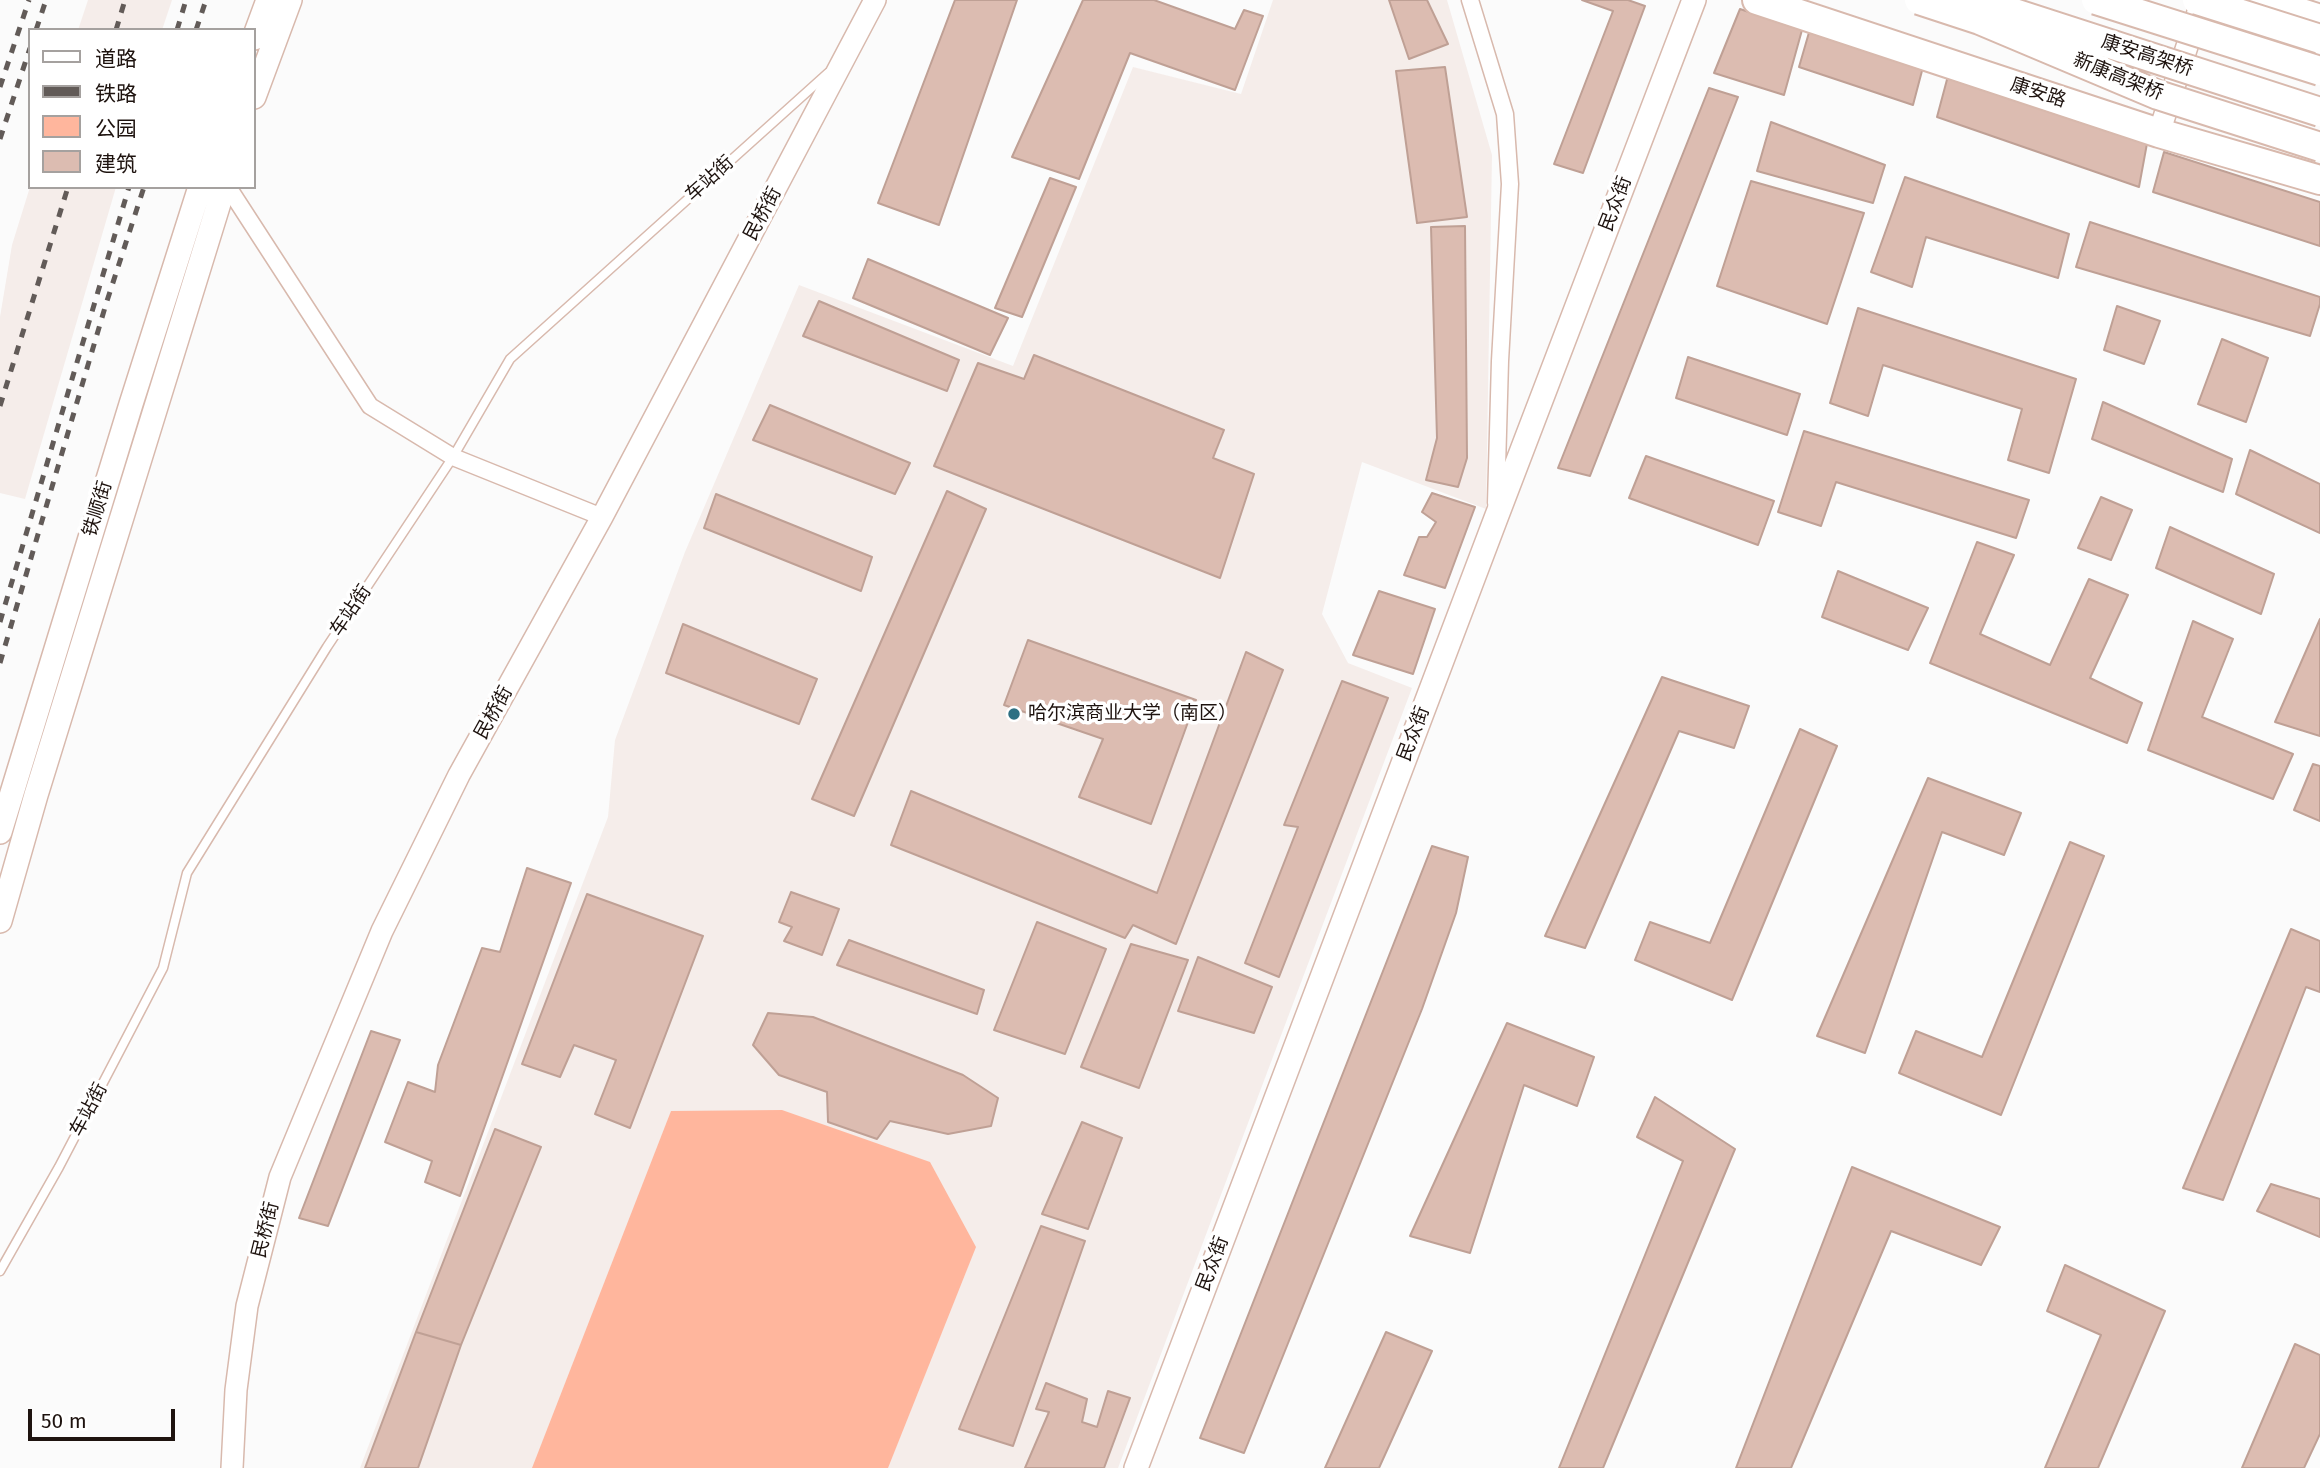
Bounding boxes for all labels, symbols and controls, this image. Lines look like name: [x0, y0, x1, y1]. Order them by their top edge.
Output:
legend: [28, 28, 256, 189]
street label: 康安高架桥: [2098, 30, 2196, 82]
text: 道路: [95, 46, 137, 72]
street label: 新康高架桥: [2070, 49, 2166, 105]
street label: 康安路: [2007, 73, 2069, 113]
text: 铁路: [95, 81, 137, 107]
text: 公园: [95, 116, 137, 142]
text: 建筑: [95, 151, 137, 177]
street label: 车站街: [681, 151, 739, 207]
street label: 民众街: [1595, 173, 1637, 235]
street label: 民桥街: [740, 183, 786, 245]
street label: 铁顺街: [79, 478, 117, 540]
street label: 车站街: [326, 581, 376, 641]
street label: 民桥街: [470, 683, 518, 743]
place label: 哈尔滨商业大学（南区）: [1028, 703, 1237, 725]
street label: 民众街: [1393, 703, 1435, 765]
marker: 哈尔滨商业大学（南区）: [1006, 706, 1022, 722]
street label: 车站街: [66, 1079, 112, 1141]
street label: 民桥街: [248, 1200, 284, 1260]
street label: 民众街: [1192, 1233, 1234, 1295]
scale bar: [32, 1394, 178, 1438]
text: 50 m: [41, 1408, 87, 1434]

